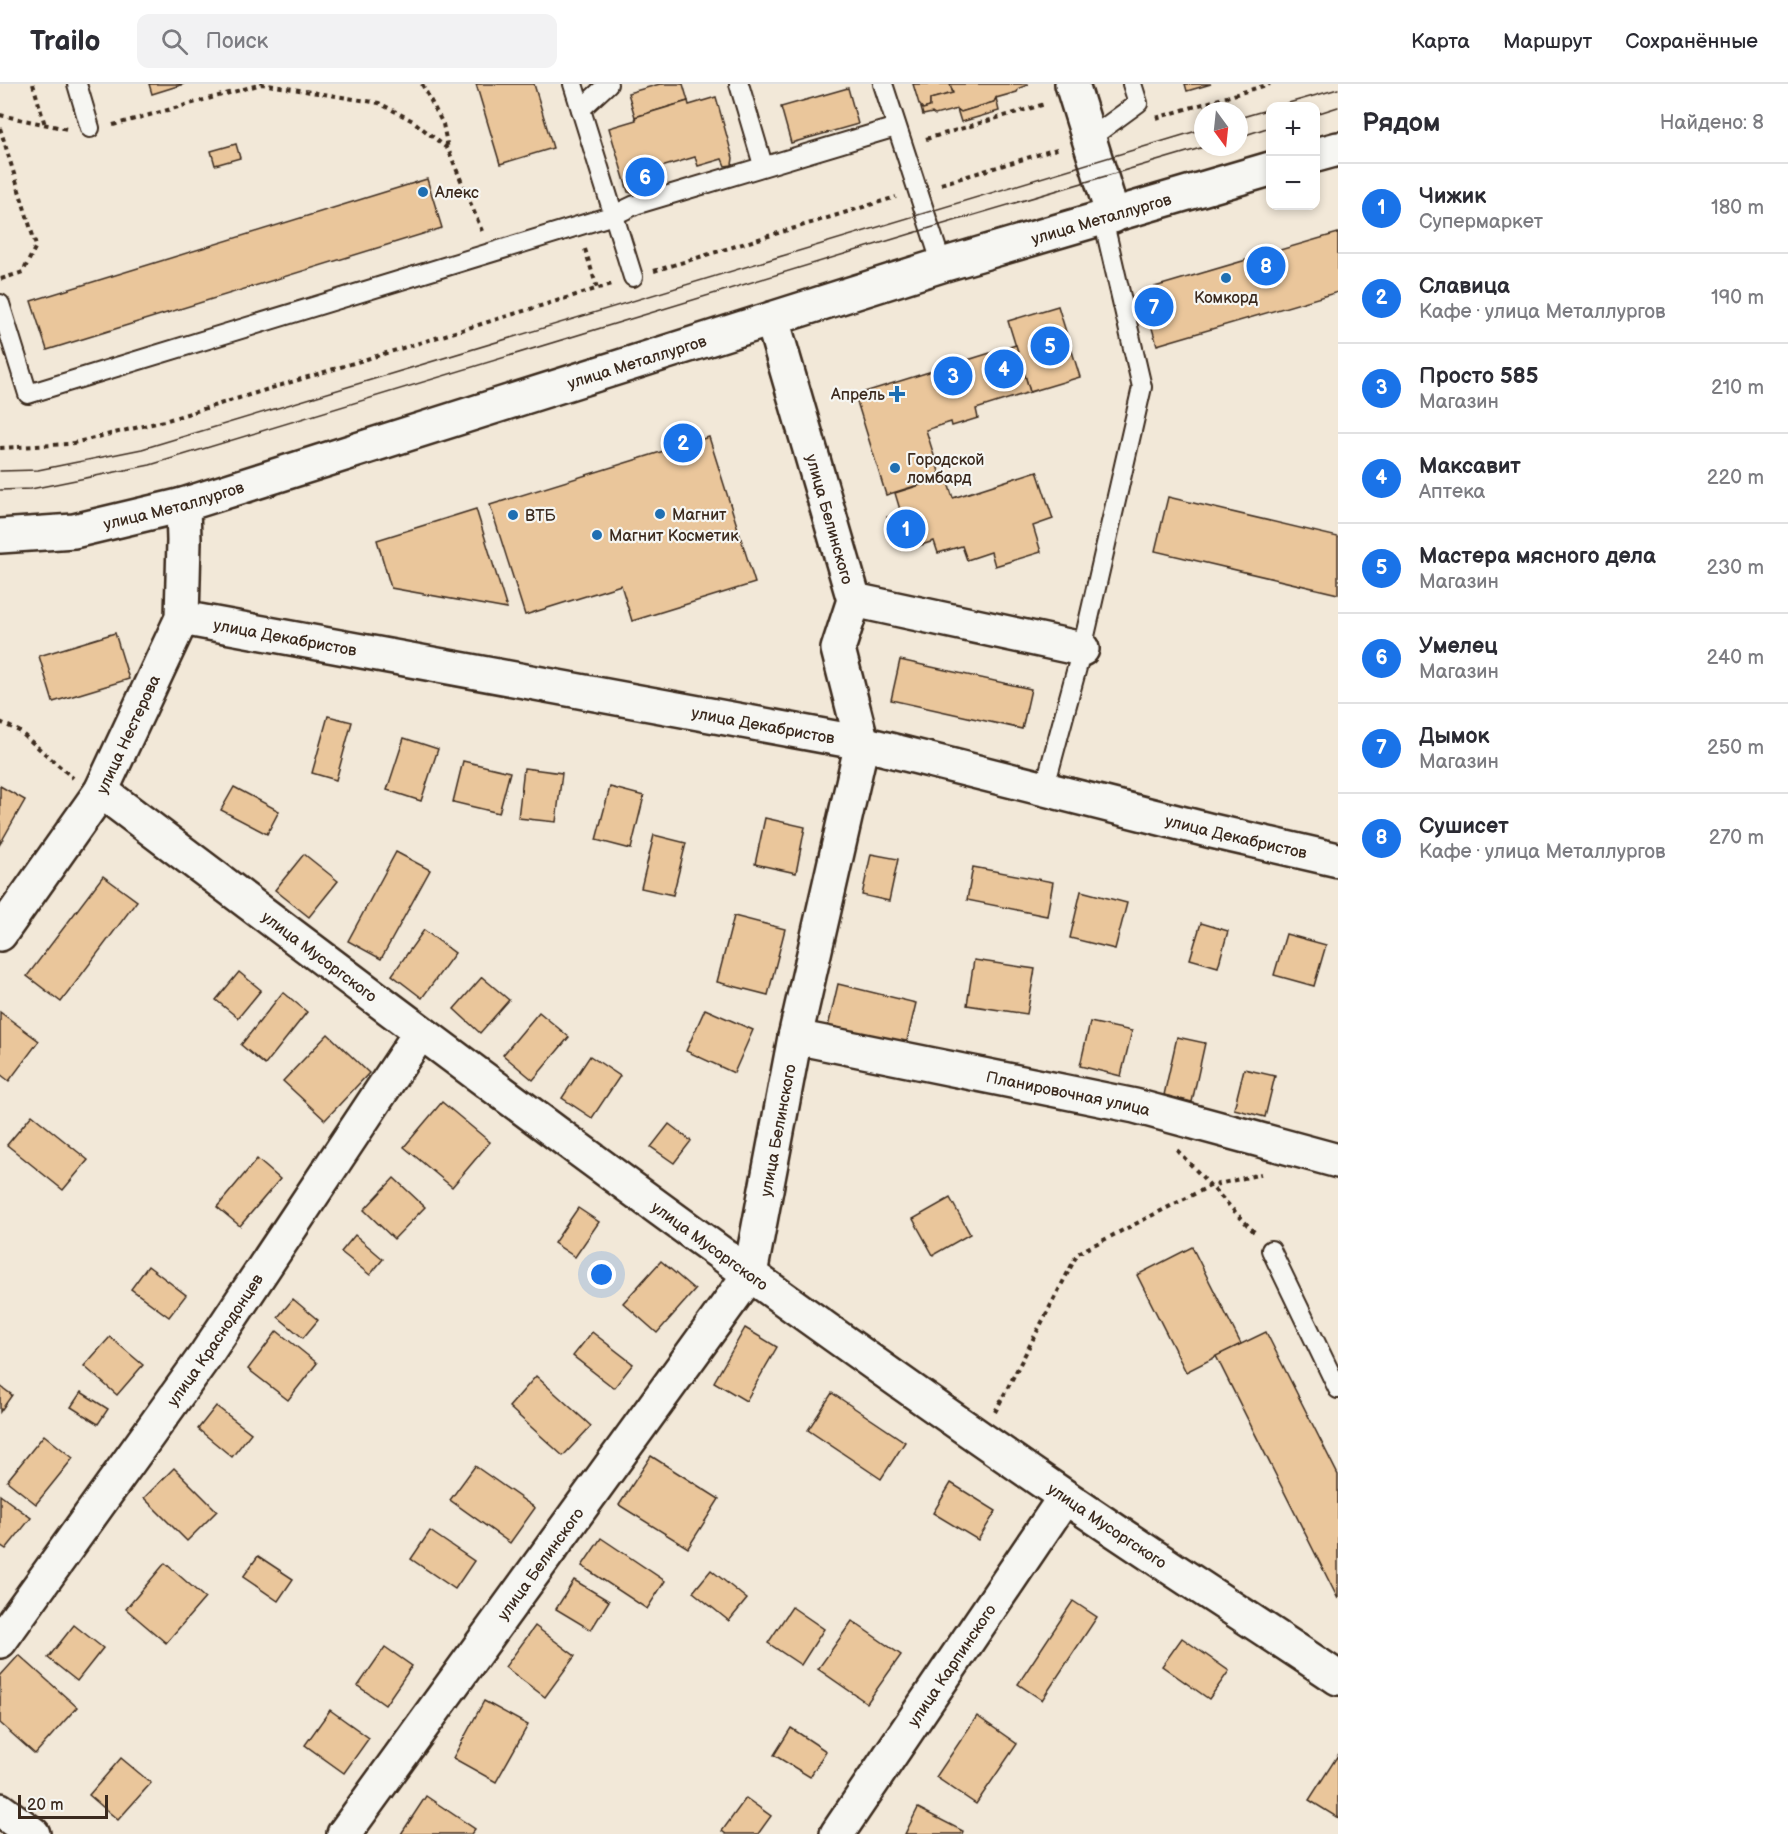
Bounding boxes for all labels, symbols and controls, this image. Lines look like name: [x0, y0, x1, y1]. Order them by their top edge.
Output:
search box: [137, 14, 557, 68]
text: Trailo: [30, 25, 101, 58]
icon: search: [158, 25, 191, 58]
text: Поиск: [206, 28, 268, 55]
text: Карта: [1411, 29, 1470, 54]
text: Маршрут: [1503, 29, 1592, 54]
text: Сохранённые: [1625, 29, 1758, 54]
north arrow: [1194, 102, 1248, 156]
map controls: [1266, 102, 1320, 210]
button: +: [1266, 102, 1320, 156]
text: Рядом: [1362, 108, 1440, 139]
text: Найдено: 8: [1660, 111, 1764, 135]
pin: 6: [626, 154, 664, 200]
button: −: [1266, 156, 1320, 210]
text: Чижик: [1419, 183, 1486, 210]
place label: Алекс: [434, 184, 479, 203]
marker: Алекс: [416, 185, 430, 199]
street label: улица Металлургов: [1029, 190, 1174, 249]
text: 1: [1377, 196, 1386, 220]
text: 180 m: [1711, 196, 1764, 220]
text: Супермаркет: [1419, 210, 1543, 234]
pin: 8: [1246, 244, 1286, 288]
marker: Комкорд: [1219, 271, 1233, 285]
text: Славица: [1419, 273, 1510, 300]
pin: 7: [1134, 284, 1174, 330]
text: 2: [1376, 286, 1387, 310]
text: 190 m: [1711, 286, 1764, 310]
place label: Комкорд: [1194, 289, 1258, 308]
text: Кафе · улица Металлургов: [1419, 300, 1665, 324]
pin: 5: [1030, 324, 1070, 368]
street label: улица Металлургов: [565, 332, 710, 394]
pin: 4: [984, 346, 1024, 392]
pin: 3: [934, 354, 972, 398]
text: Просто 585: [1419, 363, 1539, 390]
text: 3: [1376, 376, 1387, 400]
text: 210 m: [1711, 376, 1764, 400]
place label: Апрель: [830, 386, 885, 405]
marker: Апрель: [890, 387, 904, 401]
text: Магазин: [1419, 390, 1499, 414]
pin: 2: [664, 420, 702, 466]
place label: Городской ломбард: [907, 451, 984, 488]
street label: улица Белинского: [801, 452, 856, 587]
text: Максавит: [1419, 453, 1521, 480]
marker: Городской ломбард: [888, 461, 902, 475]
text: 4: [1376, 466, 1387, 490]
text: 220 m: [1707, 466, 1764, 490]
street label: улица Металлургов: [102, 478, 247, 535]
text: Аптека: [1419, 480, 1485, 504]
place label: Магнит: [672, 506, 727, 525]
pin: 1: [886, 506, 926, 552]
place label: ВТБ: [525, 507, 556, 526]
marker: Магнит: [653, 507, 667, 521]
marker: ВТБ: [506, 508, 520, 522]
place label: Магнит Косметик: [609, 527, 739, 546]
marker: Магнит Косметик: [590, 528, 604, 542]
text: Мастера мясного дела: [1419, 543, 1656, 570]
text: 5: [1376, 556, 1387, 580]
text: 230 m: [1707, 556, 1764, 580]
text: Магазин: [1419, 570, 1499, 594]
street label: улица Декабристов: [212, 616, 359, 661]
text: Умелец: [1419, 633, 1498, 660]
text: 6: [1375, 646, 1388, 670]
text: 240 m: [1707, 646, 1764, 670]
text: Магазин: [1419, 660, 1499, 684]
street label: улица Нестерова: [93, 672, 165, 797]
street label: улица Декабристов: [690, 704, 837, 749]
text: Дымок: [1419, 723, 1489, 750]
text: 7: [1376, 736, 1387, 760]
text: 250 m: [1707, 736, 1764, 760]
text: Магазин: [1419, 750, 1499, 774]
street label: улица Декабристов: [1163, 812, 1309, 864]
text: Сушисет: [1419, 813, 1509, 840]
text: 8: [1375, 826, 1388, 850]
text: 270 m: [1709, 826, 1764, 850]
text: Кафе · улица Металлургов: [1419, 840, 1665, 864]
street label: улица Мусоргского: [257, 908, 380, 1007]
street label: улица Белинского: [757, 1063, 801, 1198]
street label: Планировочная улица: [984, 1068, 1153, 1121]
street label: улица Мусоргского: [647, 1198, 771, 1295]
your location: [587, 1260, 616, 1289]
street label: улица Краснодонцев: [164, 1270, 268, 1410]
street label: улица Мусоргского: [1044, 1480, 1170, 1573]
street label: улица Белинского: [494, 1504, 588, 1624]
street label: улица Карпинского: [904, 1601, 1001, 1731]
scale bar: [18, 1792, 108, 1820]
text: 20 m: [27, 1796, 63, 1815]

